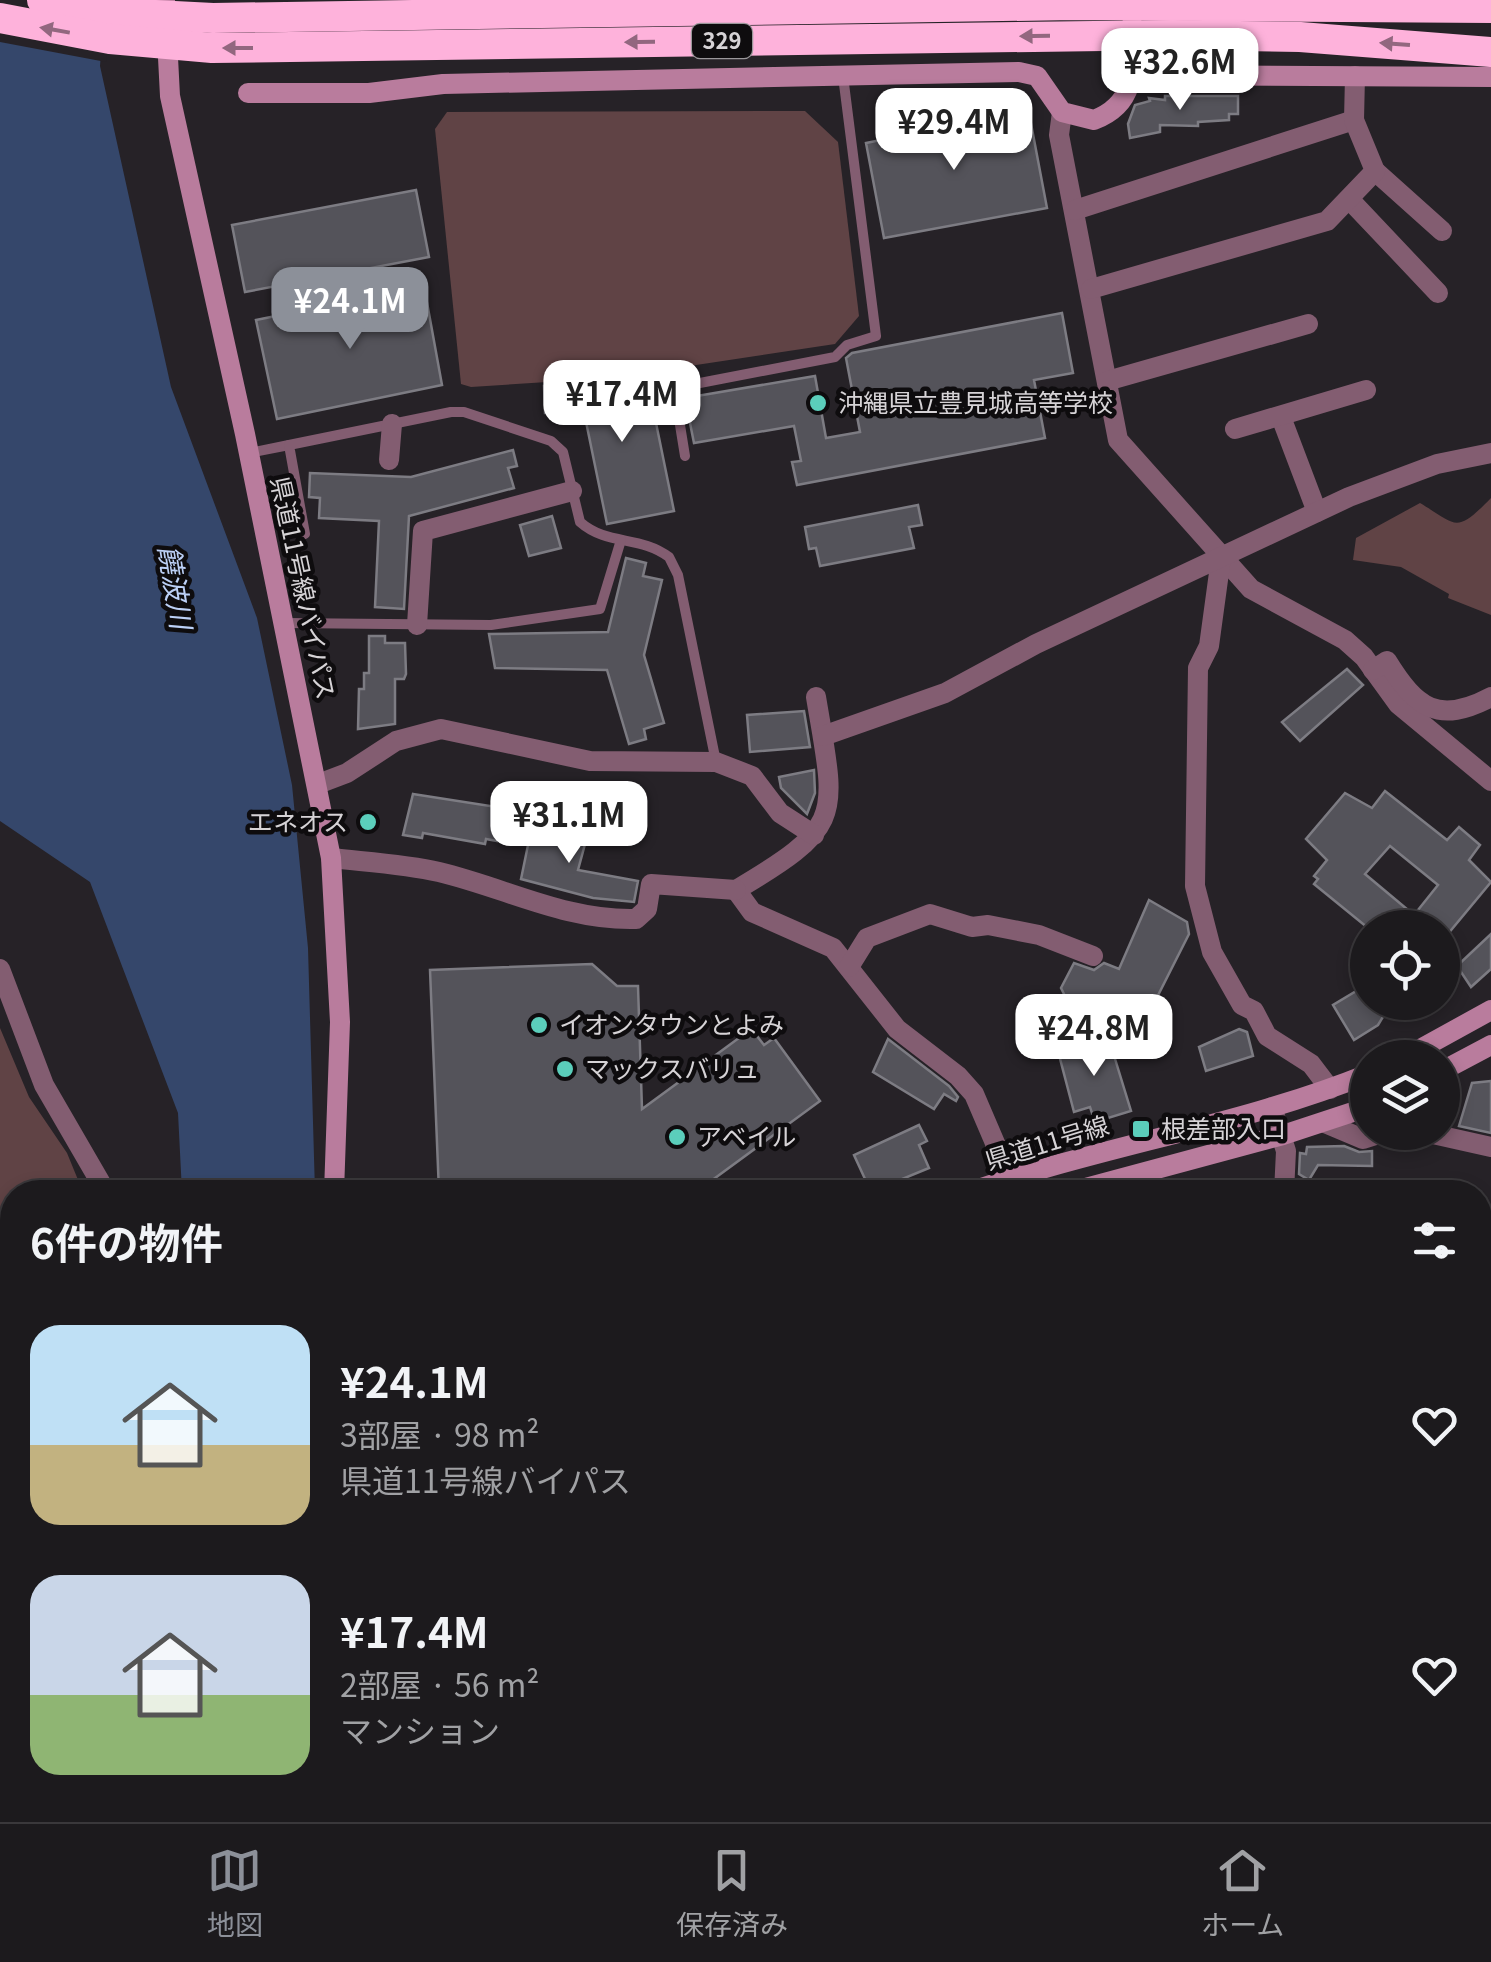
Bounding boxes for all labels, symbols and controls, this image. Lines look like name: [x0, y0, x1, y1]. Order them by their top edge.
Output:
one-way arrow: [38, 22, 70, 37]
road number: 329: [692, 24, 752, 58]
one-way arrow: [1019, 28, 1051, 44]
pin: ¥32.6M: [1099, 28, 1261, 113]
one-way arrow: [624, 34, 656, 50]
one-way arrow: [1379, 36, 1411, 52]
text: ¥32.6M: [1123, 37, 1237, 83]
one-way arrow: [222, 40, 254, 56]
pin: ¥29.4M: [873, 88, 1035, 173]
text: ¥29.4M: [897, 97, 1011, 143]
pin: ¥24.1M: [269, 267, 431, 352]
text: ¥24.1M: [293, 276, 407, 322]
pin: ¥17.4M: [541, 360, 703, 445]
text: ¥17.4M: [565, 369, 679, 415]
place label: 沖縄県立豊見城高等学校: [838, 383, 1113, 419]
marker: 沖縄県立豊見城高等学校: [807, 392, 829, 414]
street label: 県道11号線バイパス: [264, 473, 346, 702]
water label: 饒波川: [151, 542, 204, 634]
pin: ¥31.1M: [488, 781, 650, 866]
text: ¥31.1M: [512, 790, 626, 836]
place label: エネオス: [248, 802, 348, 838]
marker: エネオス: [357, 811, 379, 833]
map controls: [1350, 910, 1460, 1150]
button: locate: [1350, 910, 1460, 1020]
pin: ¥24.8M: [1013, 994, 1175, 1079]
text: ¥24.8M: [1037, 1003, 1151, 1049]
place label: イオンタウンとよみ: [559, 1005, 784, 1041]
marker: イオンタウンとよみ: [528, 1014, 550, 1036]
button: layers: [1350, 1040, 1460, 1150]
place label: マックスバリュ: [585, 1049, 759, 1085]
marker: マックスバリュ: [554, 1058, 576, 1080]
street label: 県道11号線: [980, 1105, 1113, 1177]
place label: 根差部入口: [1161, 1109, 1286, 1145]
place label: アベイル: [697, 1117, 797, 1153]
marker: 根差部入口: [1130, 1118, 1152, 1140]
marker: アベイル: [666, 1126, 688, 1148]
text: 6件の物件: [30, 1210, 223, 1271]
icon: filters: [1407, 1213, 1462, 1268]
text: ¥24.1M: [340, 1349, 489, 1410]
icon: home: [110, 1365, 230, 1485]
icon: heart: [1407, 1398, 1462, 1453]
text: 3部屋 · 98 m²: [340, 1410, 540, 1456]
text: 県道11号線バイパス: [340, 1456, 631, 1502]
text: ¥17.4M: [340, 1599, 489, 1660]
icon: home: [110, 1615, 230, 1735]
icon: heart: [1407, 1648, 1462, 1703]
text: 2部屋 · 56 m²: [340, 1660, 540, 1706]
text: マンション: [340, 1706, 500, 1752]
tab: 地図: [207, 1843, 263, 1943]
tab: 保存済み: [676, 1843, 788, 1943]
tab: ホーム: [1201, 1843, 1284, 1943]

